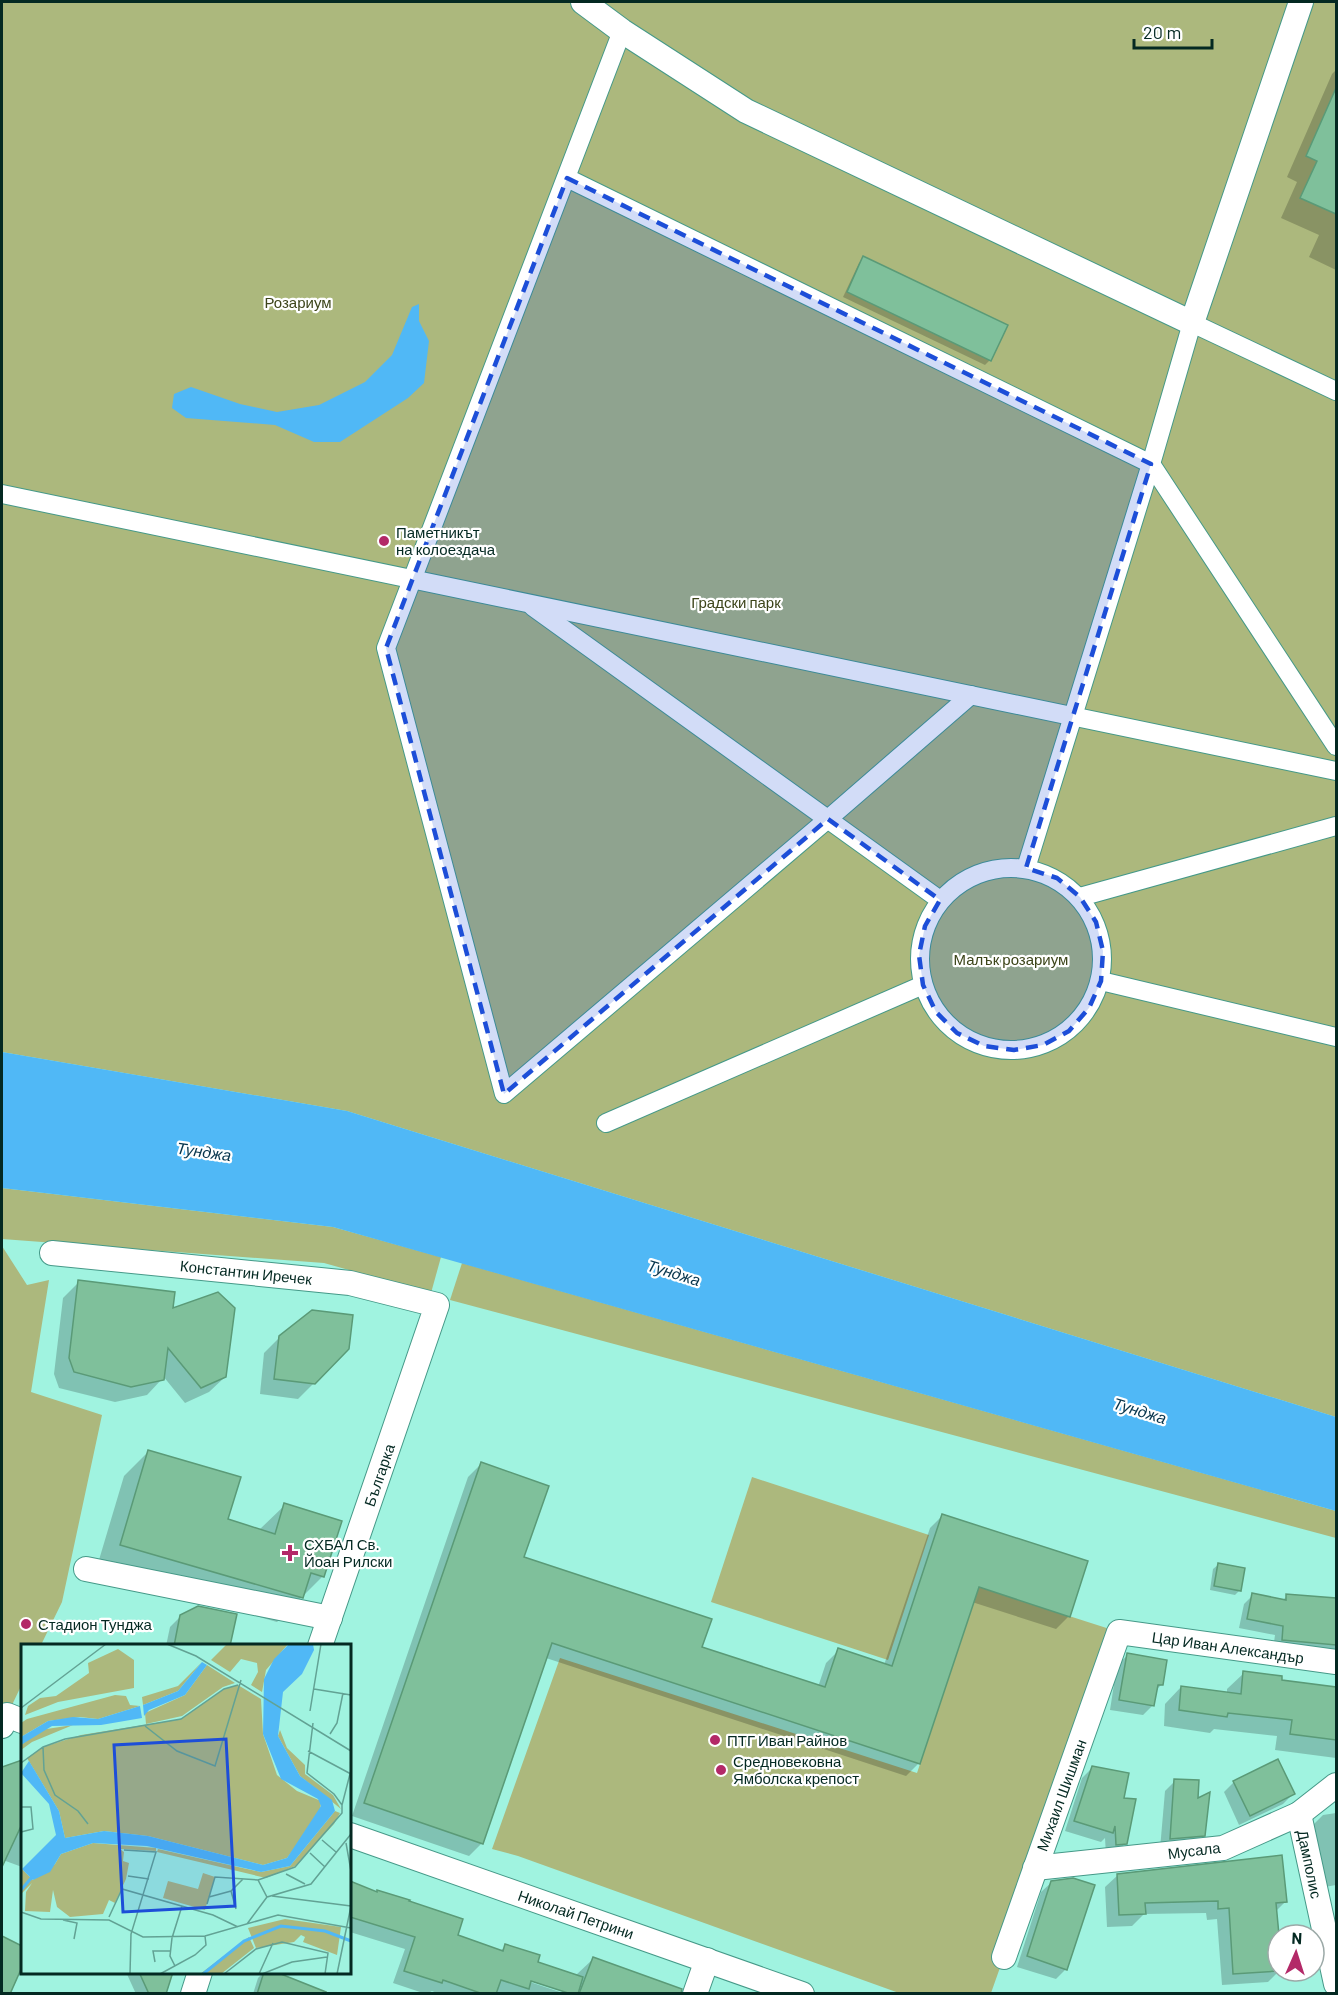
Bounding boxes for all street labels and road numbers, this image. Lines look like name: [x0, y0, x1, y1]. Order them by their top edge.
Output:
street label: Константин Иречек: [179, 1256, 313, 1288]
street label: Българка: [360, 1441, 398, 1509]
street label: Цар Иван Александър: [1151, 1627, 1305, 1667]
street label: Михаил Шишман: [1032, 1737, 1090, 1853]
street label: Дамполис: [1294, 1828, 1326, 1900]
street label: Мусала: [1167, 1838, 1222, 1862]
street label: Николай Петрини: [516, 1886, 636, 1942]

